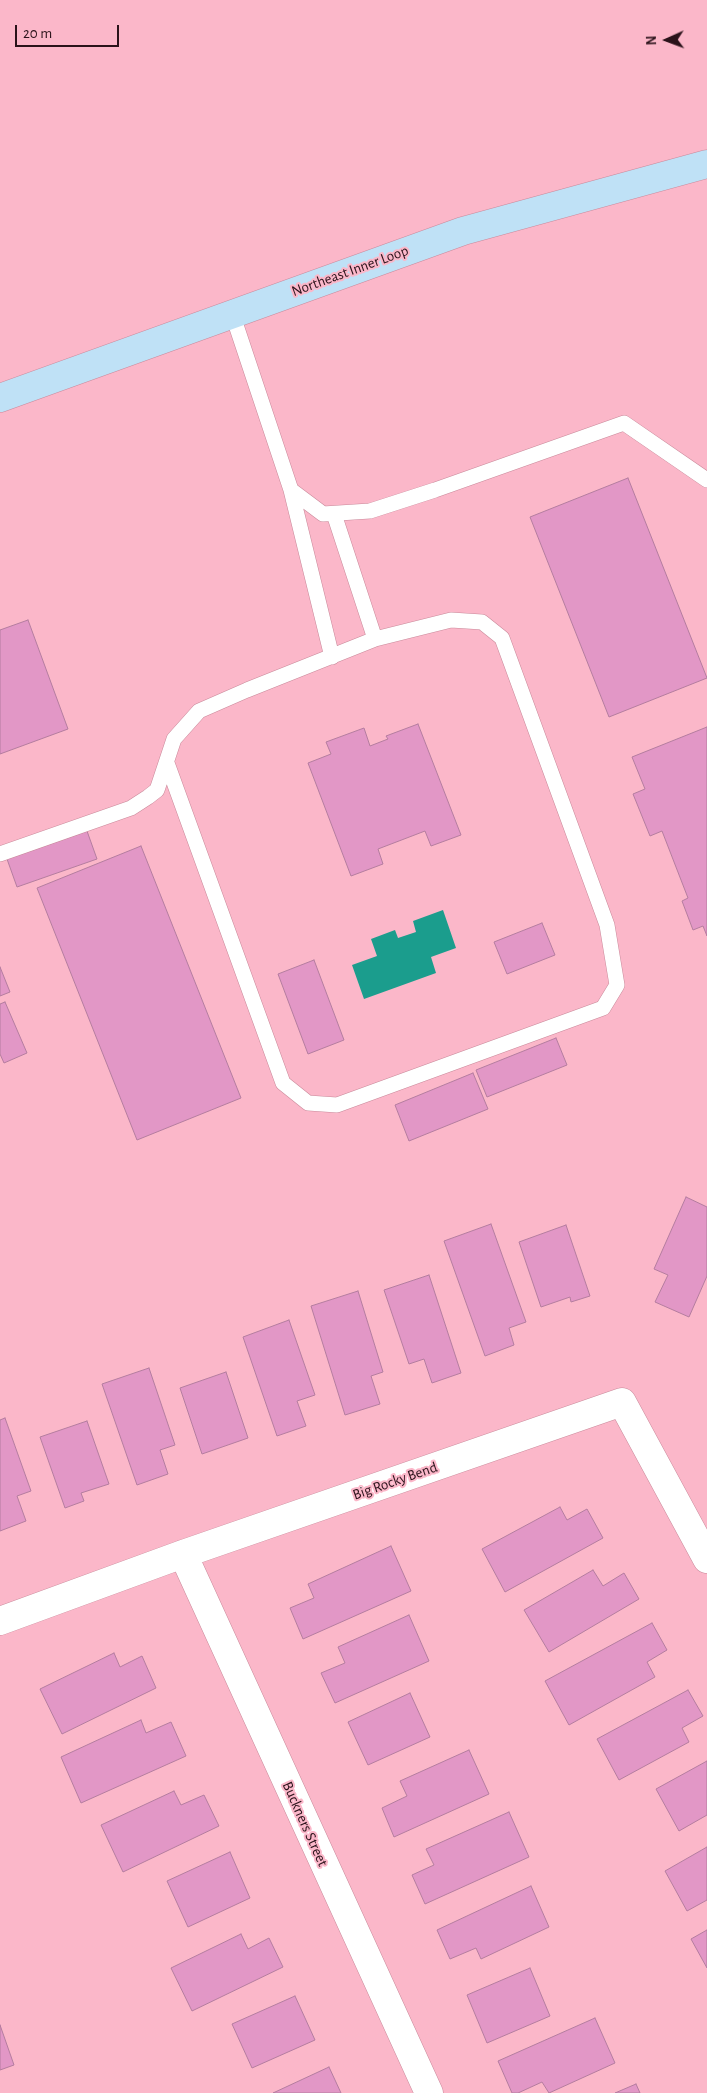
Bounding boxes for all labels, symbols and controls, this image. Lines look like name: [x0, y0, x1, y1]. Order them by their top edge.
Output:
scale bar: [18, 15, 121, 47]
north arrow: [642, 15, 692, 65]
text: 20 m: [23, 26, 52, 41]
text: N: [645, 35, 659, 46]
street label: Northeast Inner Loop: [289, 241, 411, 301]
street label: Big Rocky Bend: [350, 1458, 440, 1504]
street label: Buckners Street: [278, 1779, 332, 1869]

